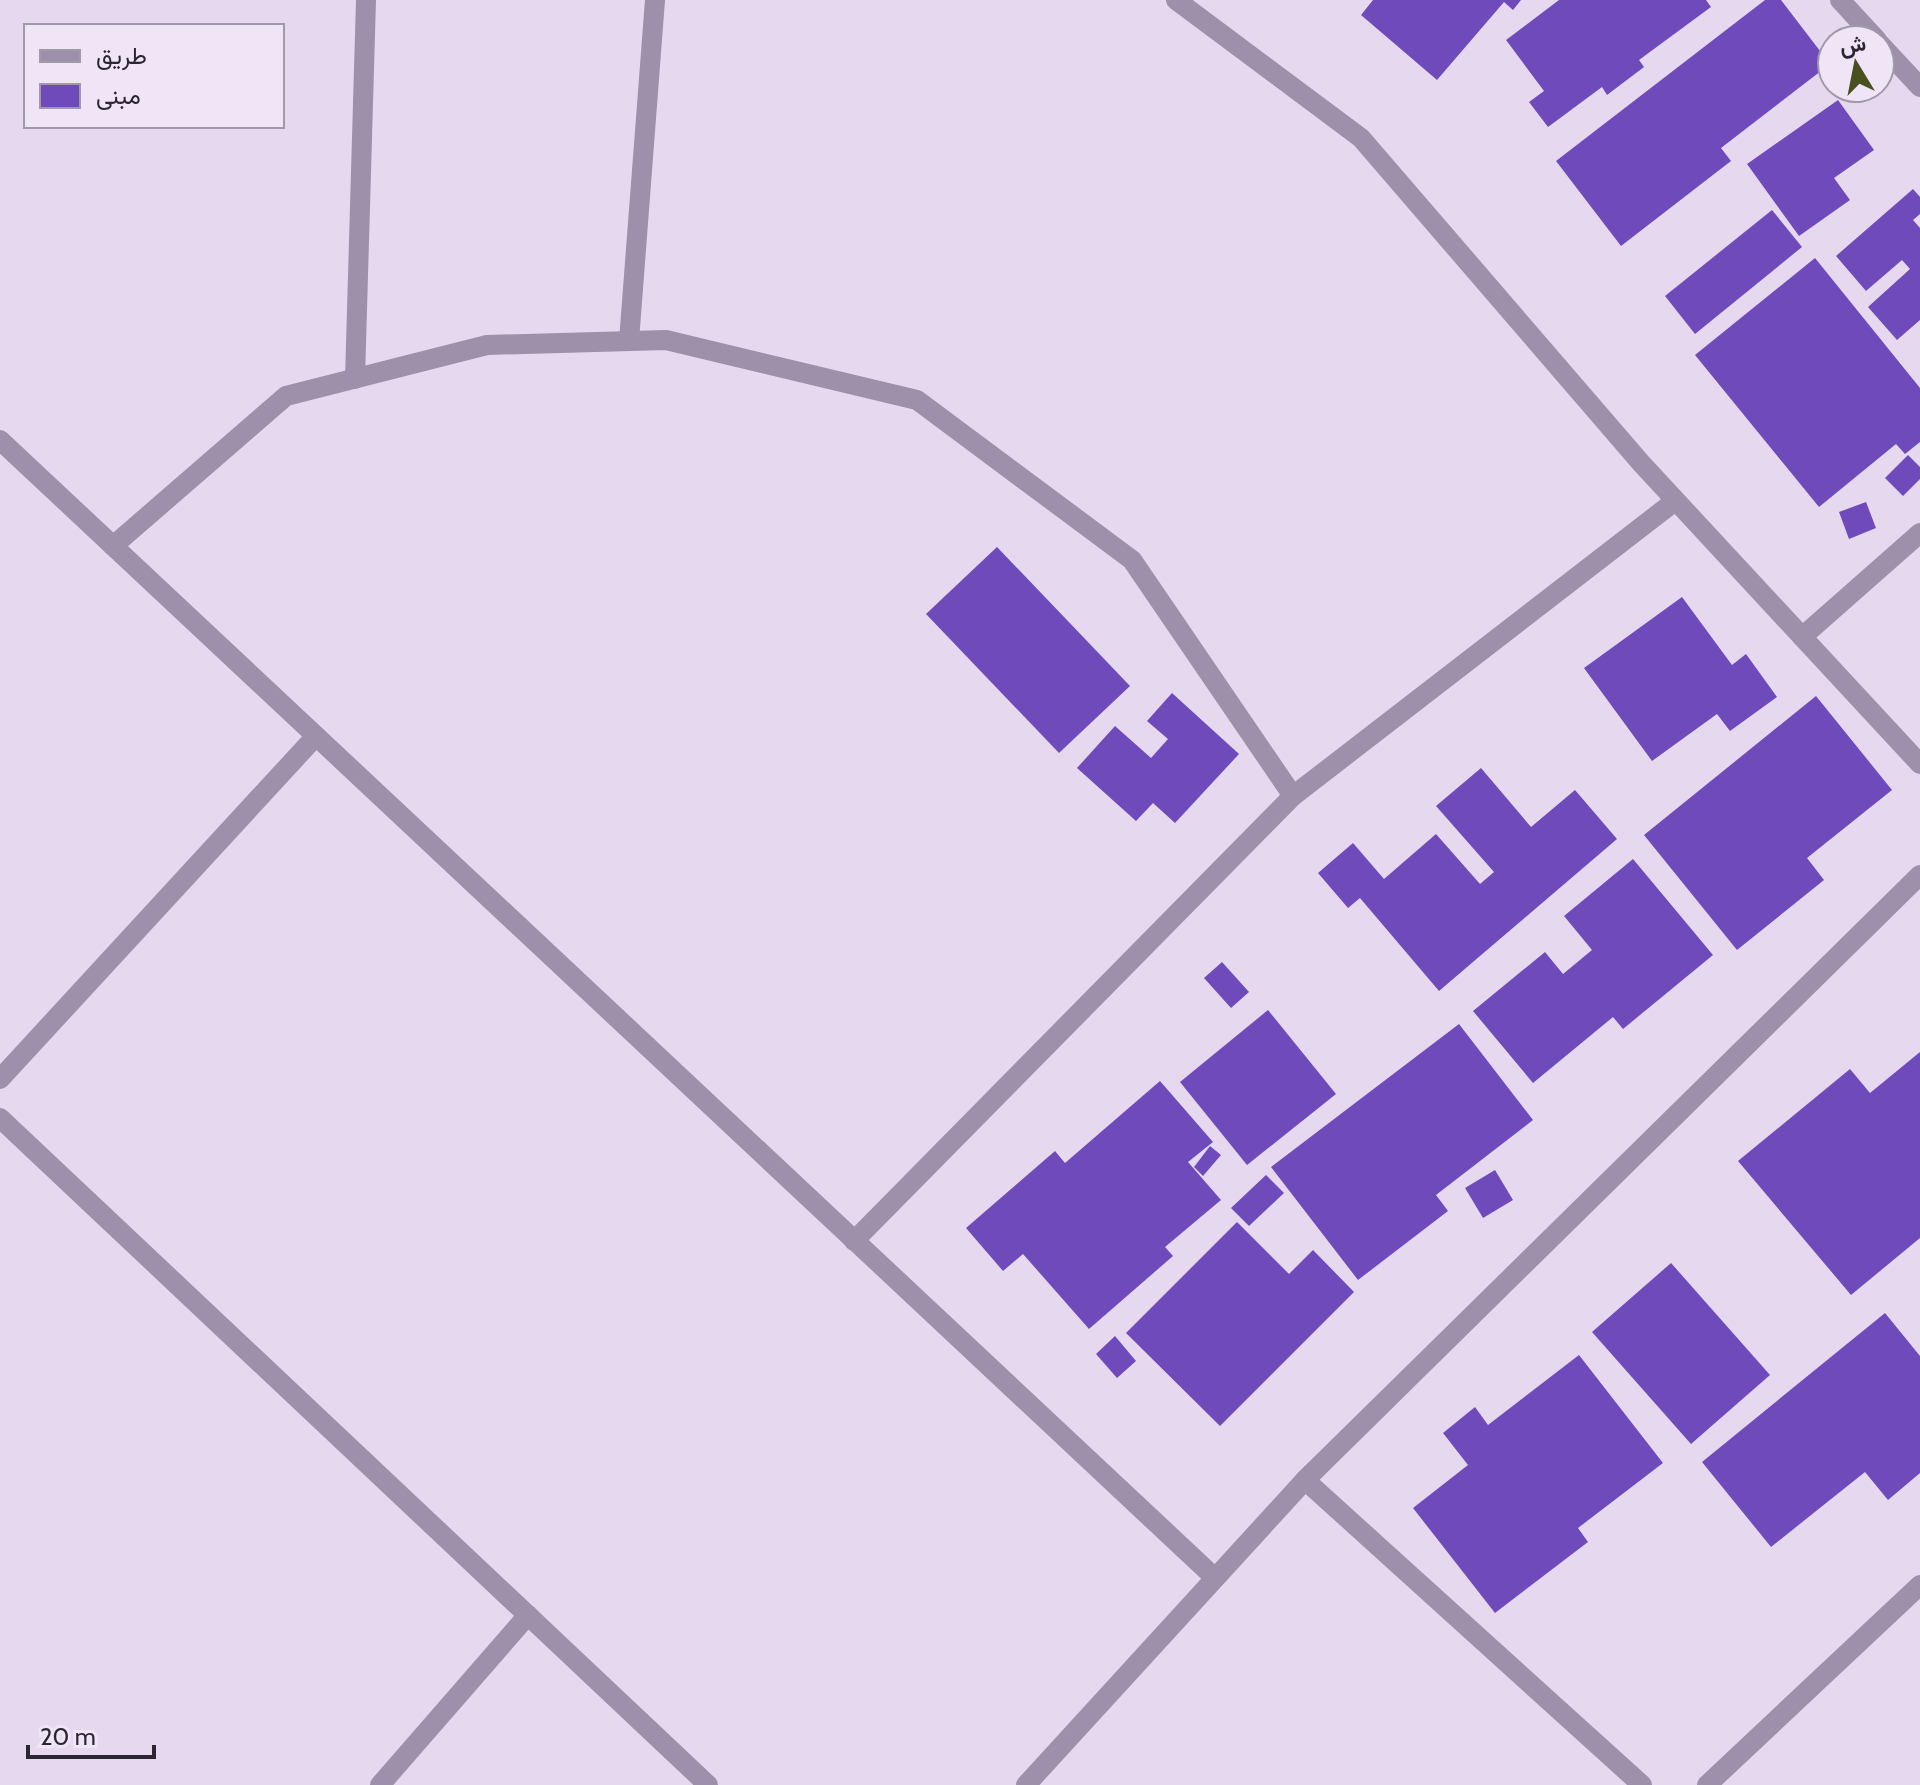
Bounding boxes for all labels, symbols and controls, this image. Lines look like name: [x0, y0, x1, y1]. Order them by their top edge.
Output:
legend: [24, 24, 284, 128]
north arrow: [1816, 24, 1896, 104]
text: ش: [1837, 29, 1868, 60]
text: طريق: [96, 41, 147, 71]
text: مبنى: [96, 81, 141, 110]
scale bar: [28, 1709, 154, 1759]
text: 20 m: [40, 1722, 96, 1751]

